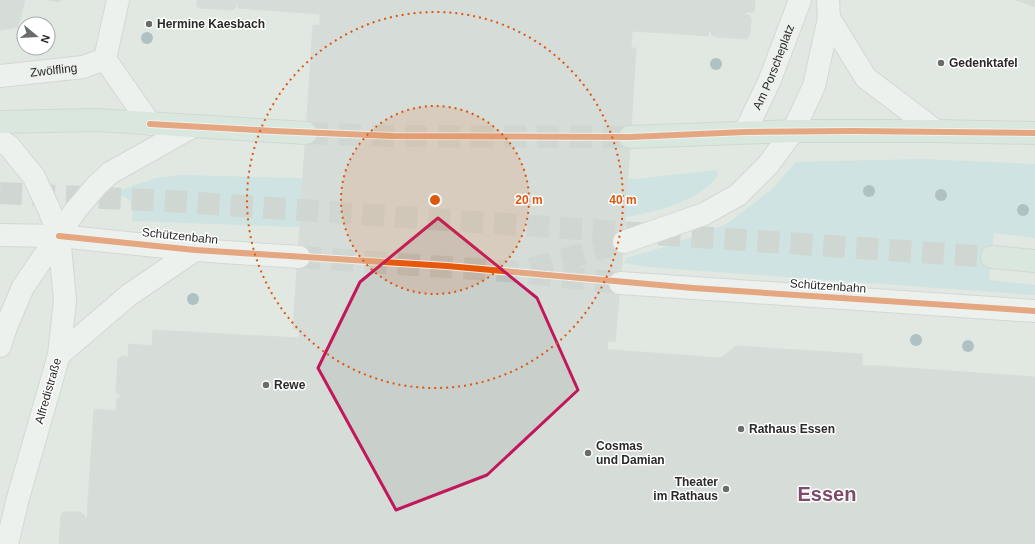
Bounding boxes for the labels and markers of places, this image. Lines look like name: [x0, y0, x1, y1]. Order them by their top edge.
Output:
place label: Hermine Kaesbach: [157, 17, 265, 31]
marker: Hermine Kaesbach: [144, 19, 154, 29]
place label: Gedenktafel: [949, 56, 1018, 70]
marker: Gedenktafel: [936, 58, 946, 68]
centre of rings: [428, 193, 442, 207]
place label: Rewe: [274, 378, 306, 392]
marker: Rewe: [261, 380, 271, 390]
place label: Rathaus Essen: [749, 422, 835, 436]
marker: Rathaus Essen: [736, 424, 746, 434]
place label: Cosmas und Damian: [596, 439, 665, 467]
marker: Cosmas und Damian: [583, 448, 593, 458]
place label: Theater im Rathaus: [653, 475, 718, 503]
marker: Theater im Rathaus: [721, 484, 731, 494]

